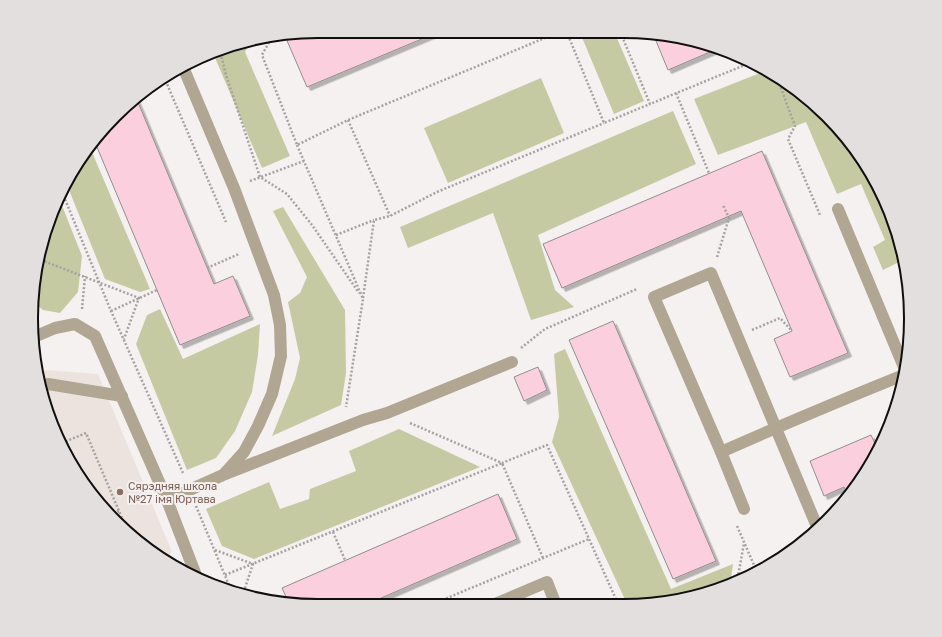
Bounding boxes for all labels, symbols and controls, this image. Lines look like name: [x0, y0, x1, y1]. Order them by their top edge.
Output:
place label: Сярэдняя школа №27 імя Юртава: [128, 479, 217, 505]
marker: Сярэдняя школа №27 імя Юртава: [115, 487, 125, 497]

